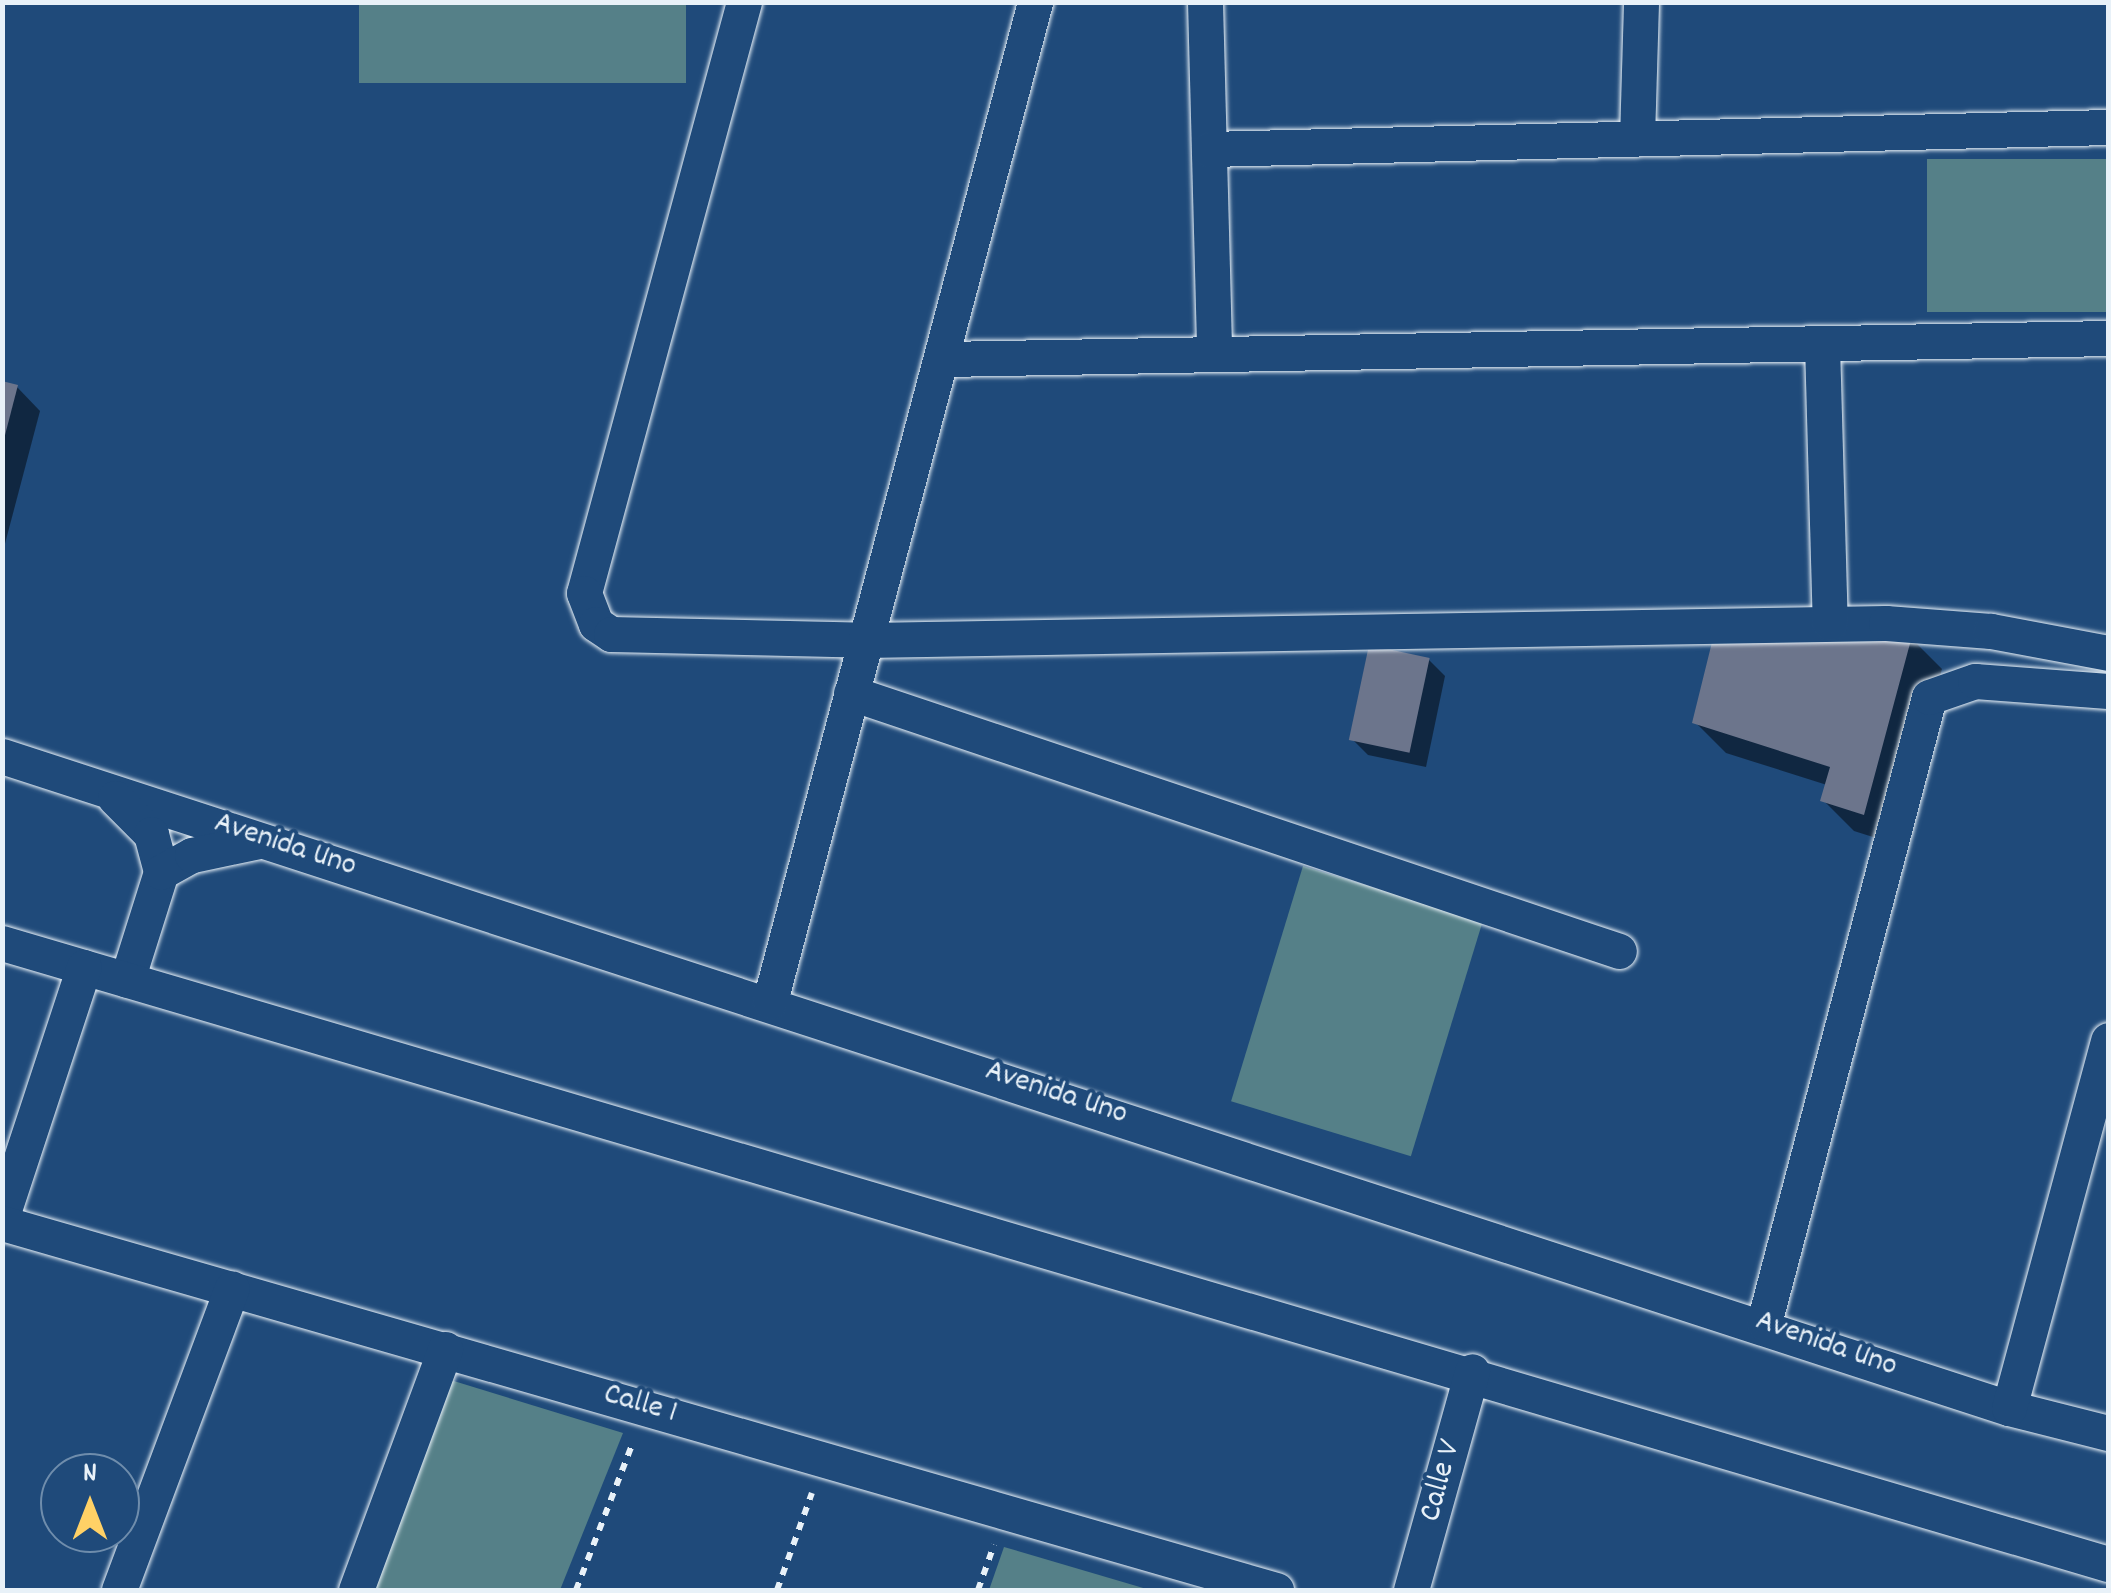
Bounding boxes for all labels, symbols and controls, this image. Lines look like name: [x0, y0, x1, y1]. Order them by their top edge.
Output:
street label: Avenida Uno: [209, 805, 361, 887]
street label: Avenida Uno: [980, 1053, 1132, 1135]
street label: Avenida Uno: [1750, 1303, 1902, 1387]
street label: Calle 1: [599, 1376, 681, 1434]
street label: Calle V: [1413, 1436, 1471, 1526]
north arrow: [40, 1453, 140, 1553]
text: N: [83, 1455, 97, 1495]

